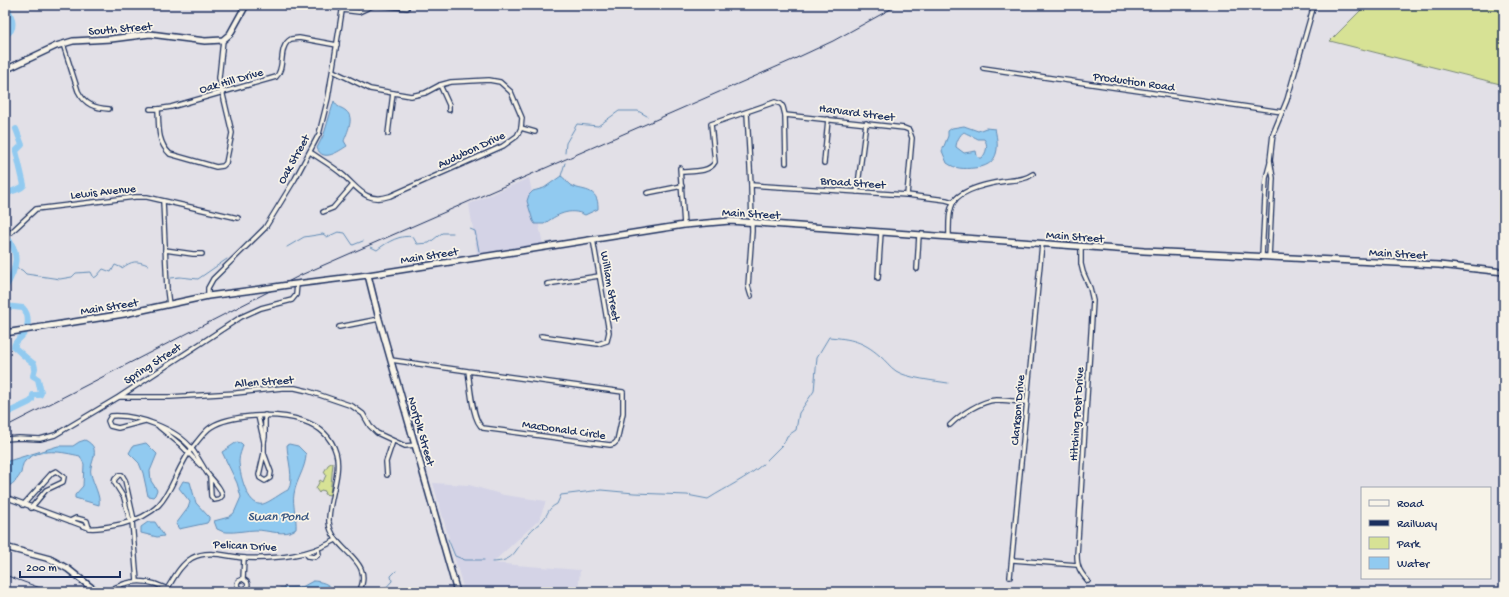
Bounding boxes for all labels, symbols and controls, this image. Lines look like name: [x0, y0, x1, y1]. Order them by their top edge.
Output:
street label: South Street: [88, 20, 154, 40]
street label: Oak Hill Drive: [198, 66, 266, 98]
street label: Production Road: [1091, 70, 1176, 96]
street label: Harvard Street: [818, 102, 896, 126]
street label: Audubon Drive: [436, 129, 508, 173]
street label: Oak Street: [276, 132, 315, 187]
street label: Broad Street: [819, 175, 887, 193]
street label: Lewis Avenue: [70, 183, 137, 203]
street label: Main Street: [721, 206, 781, 224]
street label: Main Street: [1045, 229, 1105, 247]
street label: Main Street: [400, 245, 460, 268]
street label: Main Street: [1368, 246, 1428, 264]
street label: William Street: [596, 250, 622, 323]
street label: Main Street: [80, 296, 140, 319]
street label: Spring Street: [122, 340, 185, 388]
street label: Hitching Post Drive: [1068, 366, 1088, 462]
street label: Allen Street: [234, 374, 295, 392]
street label: Clarkson Drive: [1009, 374, 1029, 446]
street label: Norfolk Street: [404, 395, 437, 469]
street label: MacDonald Circle: [521, 418, 607, 444]
legend: [1361, 487, 1491, 579]
text: Road: [1397, 498, 1424, 512]
water label: Swan Pond: [248, 510, 310, 525]
text: Railway: [1397, 518, 1437, 532]
street label: Pelican Drive: [212, 538, 278, 556]
text: Park: [1396, 538, 1422, 552]
scale bar: [20, 553, 120, 579]
text: Water: [1397, 558, 1431, 572]
text: 200 m: [26, 562, 57, 576]

